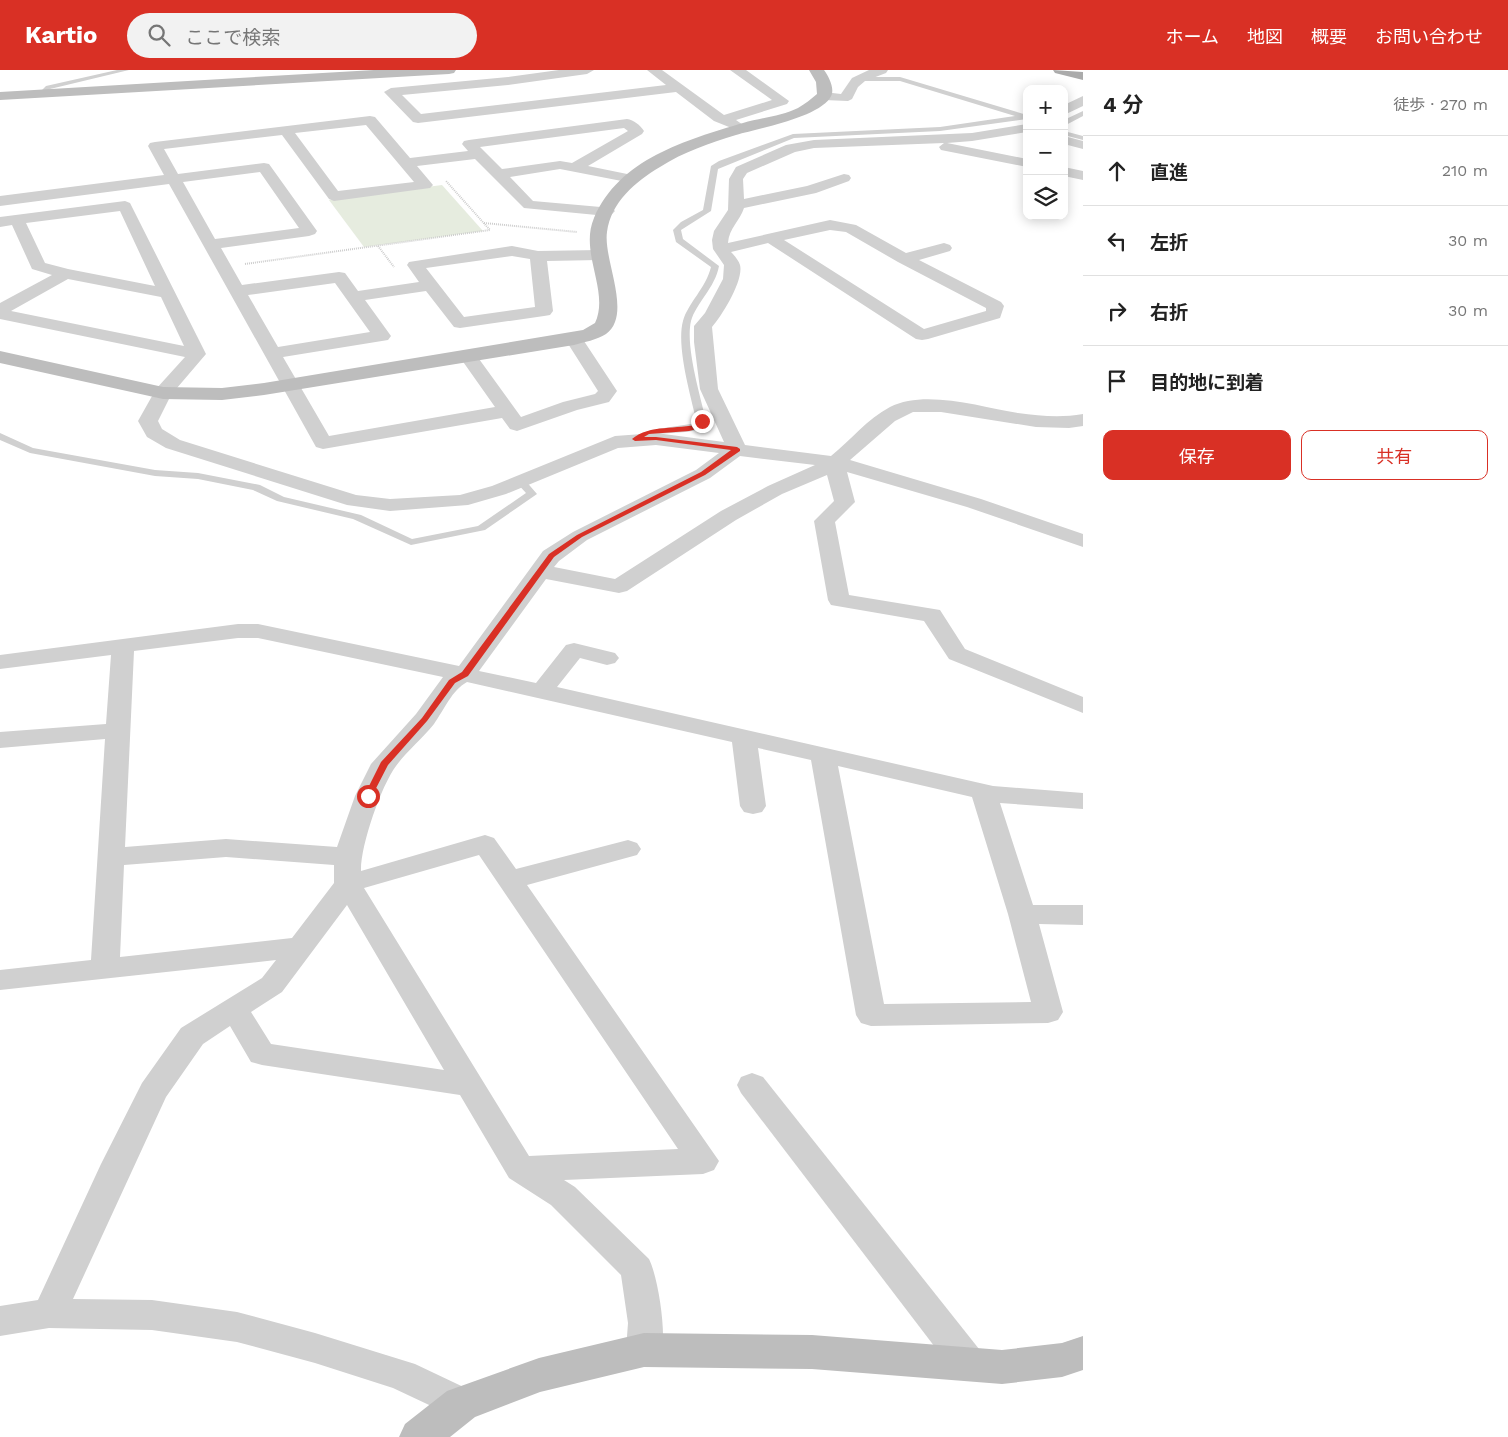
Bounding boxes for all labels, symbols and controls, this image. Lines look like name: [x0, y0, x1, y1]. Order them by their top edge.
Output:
search box: [127, 13, 477, 58]
text: Kartio: [25, 21, 97, 49]
icon: search: [145, 21, 173, 49]
text: ここで検索: [185, 26, 280, 49]
text: ホーム: [1166, 26, 1219, 47]
text: 地図: [1247, 26, 1283, 47]
text: 概要: [1311, 26, 1347, 47]
text: お問い合わせ: [1375, 26, 1483, 47]
map controls: [1023, 85, 1068, 220]
button: +: [1023, 85, 1068, 130]
text: 4 分: [1103, 92, 1144, 117]
text: 徒歩 · 270 m: [1393, 95, 1488, 114]
button: −: [1023, 130, 1068, 175]
icon: ahead: [1103, 157, 1131, 185]
text: 直進: [1150, 161, 1188, 184]
text: 210 m: [1442, 161, 1488, 180]
button: layers: [1023, 175, 1068, 220]
icon: left: [1103, 227, 1131, 255]
text: 左折: [1150, 231, 1188, 254]
text: 30 m: [1448, 231, 1488, 250]
icon: right: [1103, 297, 1131, 325]
text: 右折: [1150, 301, 1188, 324]
text: 30 m: [1448, 301, 1488, 320]
icon: arrive: [1103, 367, 1131, 395]
text: 目的地に到着: [1150, 371, 1264, 394]
route end: [691, 410, 714, 433]
button: 保存: [1103, 430, 1291, 480]
button: 共有: [1301, 430, 1488, 480]
route start: [357, 785, 380, 808]

